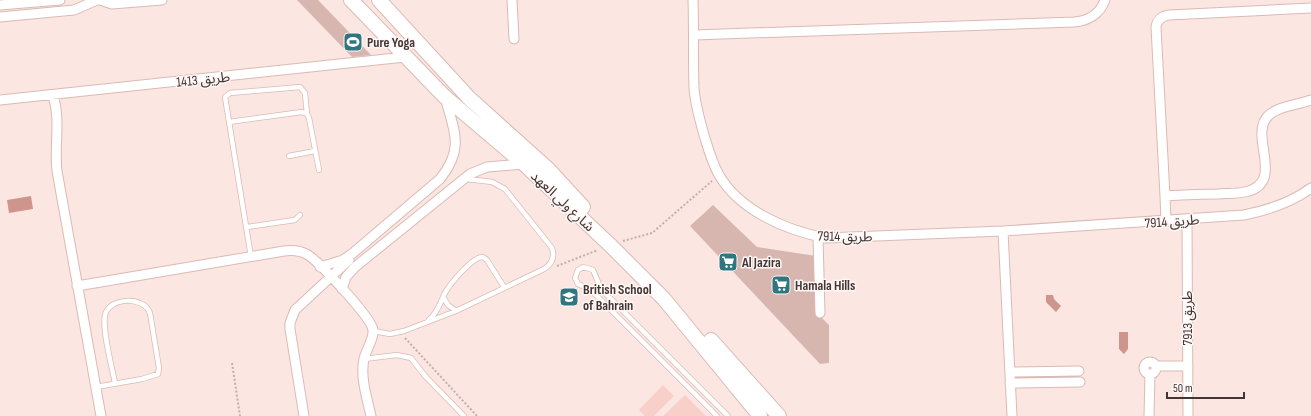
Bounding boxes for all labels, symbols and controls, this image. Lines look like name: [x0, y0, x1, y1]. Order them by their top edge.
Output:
sports icon: Pure Yoga: [342, 31, 364, 53]
place label: Pure Yoga: [367, 34, 415, 51]
street label: طريق 1413: [175, 68, 231, 92]
street label: شارع ولي العهد: [526, 168, 598, 237]
street label: طريق 7914: [1144, 211, 1200, 233]
street label: طريق 7914: [817, 228, 873, 246]
supermarket icon: Al Jazira: [717, 251, 739, 273]
place label: Al Jazira: [741, 254, 781, 271]
supermarket icon: Hamala Hills: [770, 274, 792, 296]
place label: Hamala Hills: [795, 277, 855, 294]
place label: British School of Bahrain: [583, 281, 652, 314]
school or university icon: British School of Bahrain: [558, 286, 580, 308]
street label: طريق 7913: [1179, 291, 1197, 345]
scale bar: [1167, 374, 1244, 400]
text: 50 m: [1173, 381, 1193, 396]

